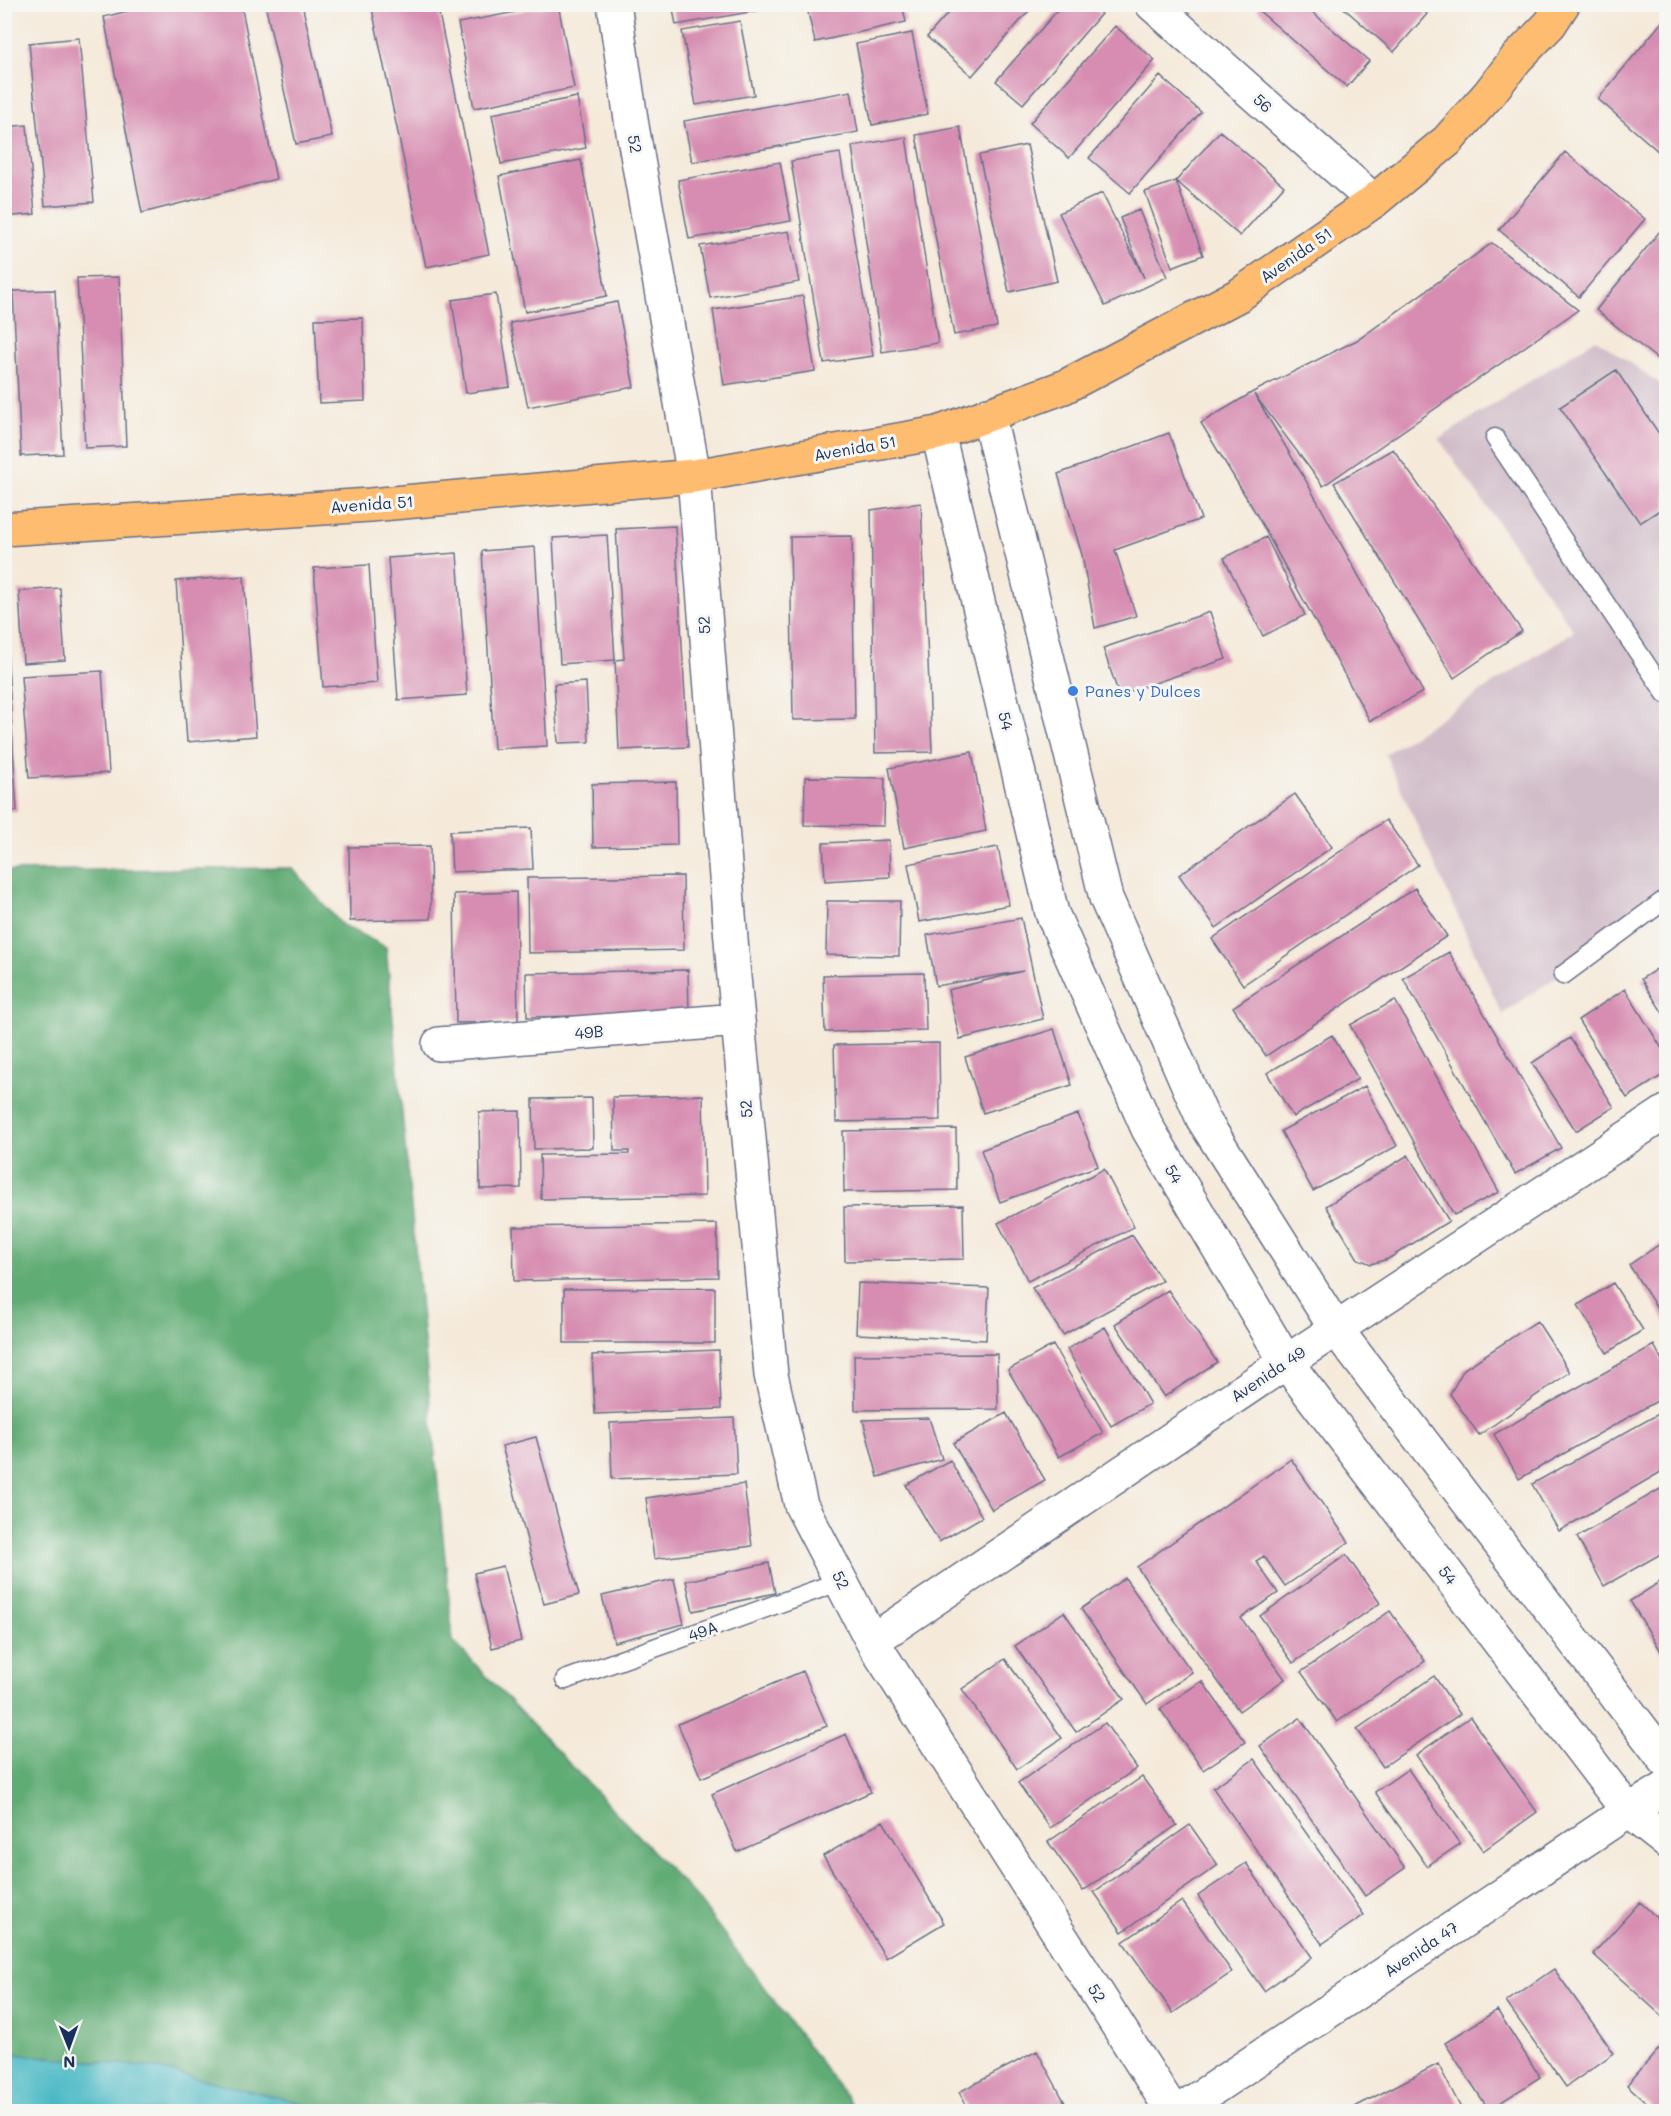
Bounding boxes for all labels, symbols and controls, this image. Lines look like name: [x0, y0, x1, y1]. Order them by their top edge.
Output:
street label: 56: [1249, 88, 1277, 117]
street label: 52: [624, 133, 647, 155]
street label: Avenida 51: [1256, 222, 1336, 287]
street label: Avenida 51: [812, 430, 898, 465]
street label: Avenida 51: [330, 490, 414, 517]
street label: 52: [692, 615, 715, 635]
place label: Panes y Dulces: [1085, 680, 1201, 701]
marker: Panes y Dulces: [1066, 684, 1080, 698]
street label: 54: [994, 709, 1019, 733]
street label: 49B: [574, 1020, 604, 1043]
street label: 52: [734, 1099, 757, 1119]
street label: 54: [1161, 1160, 1189, 1188]
street label: Avenida 49: [1226, 1341, 1309, 1406]
street label: 54: [1434, 1561, 1463, 1589]
street label: 52: [828, 1567, 855, 1593]
street label: 49A: [685, 1616, 720, 1646]
street label: Avenida 47: [1380, 1916, 1462, 1981]
street label: 52: [1084, 1979, 1111, 2006]
north arrow: [39, 2017, 99, 2077]
text: N: [63, 2052, 76, 2073]

